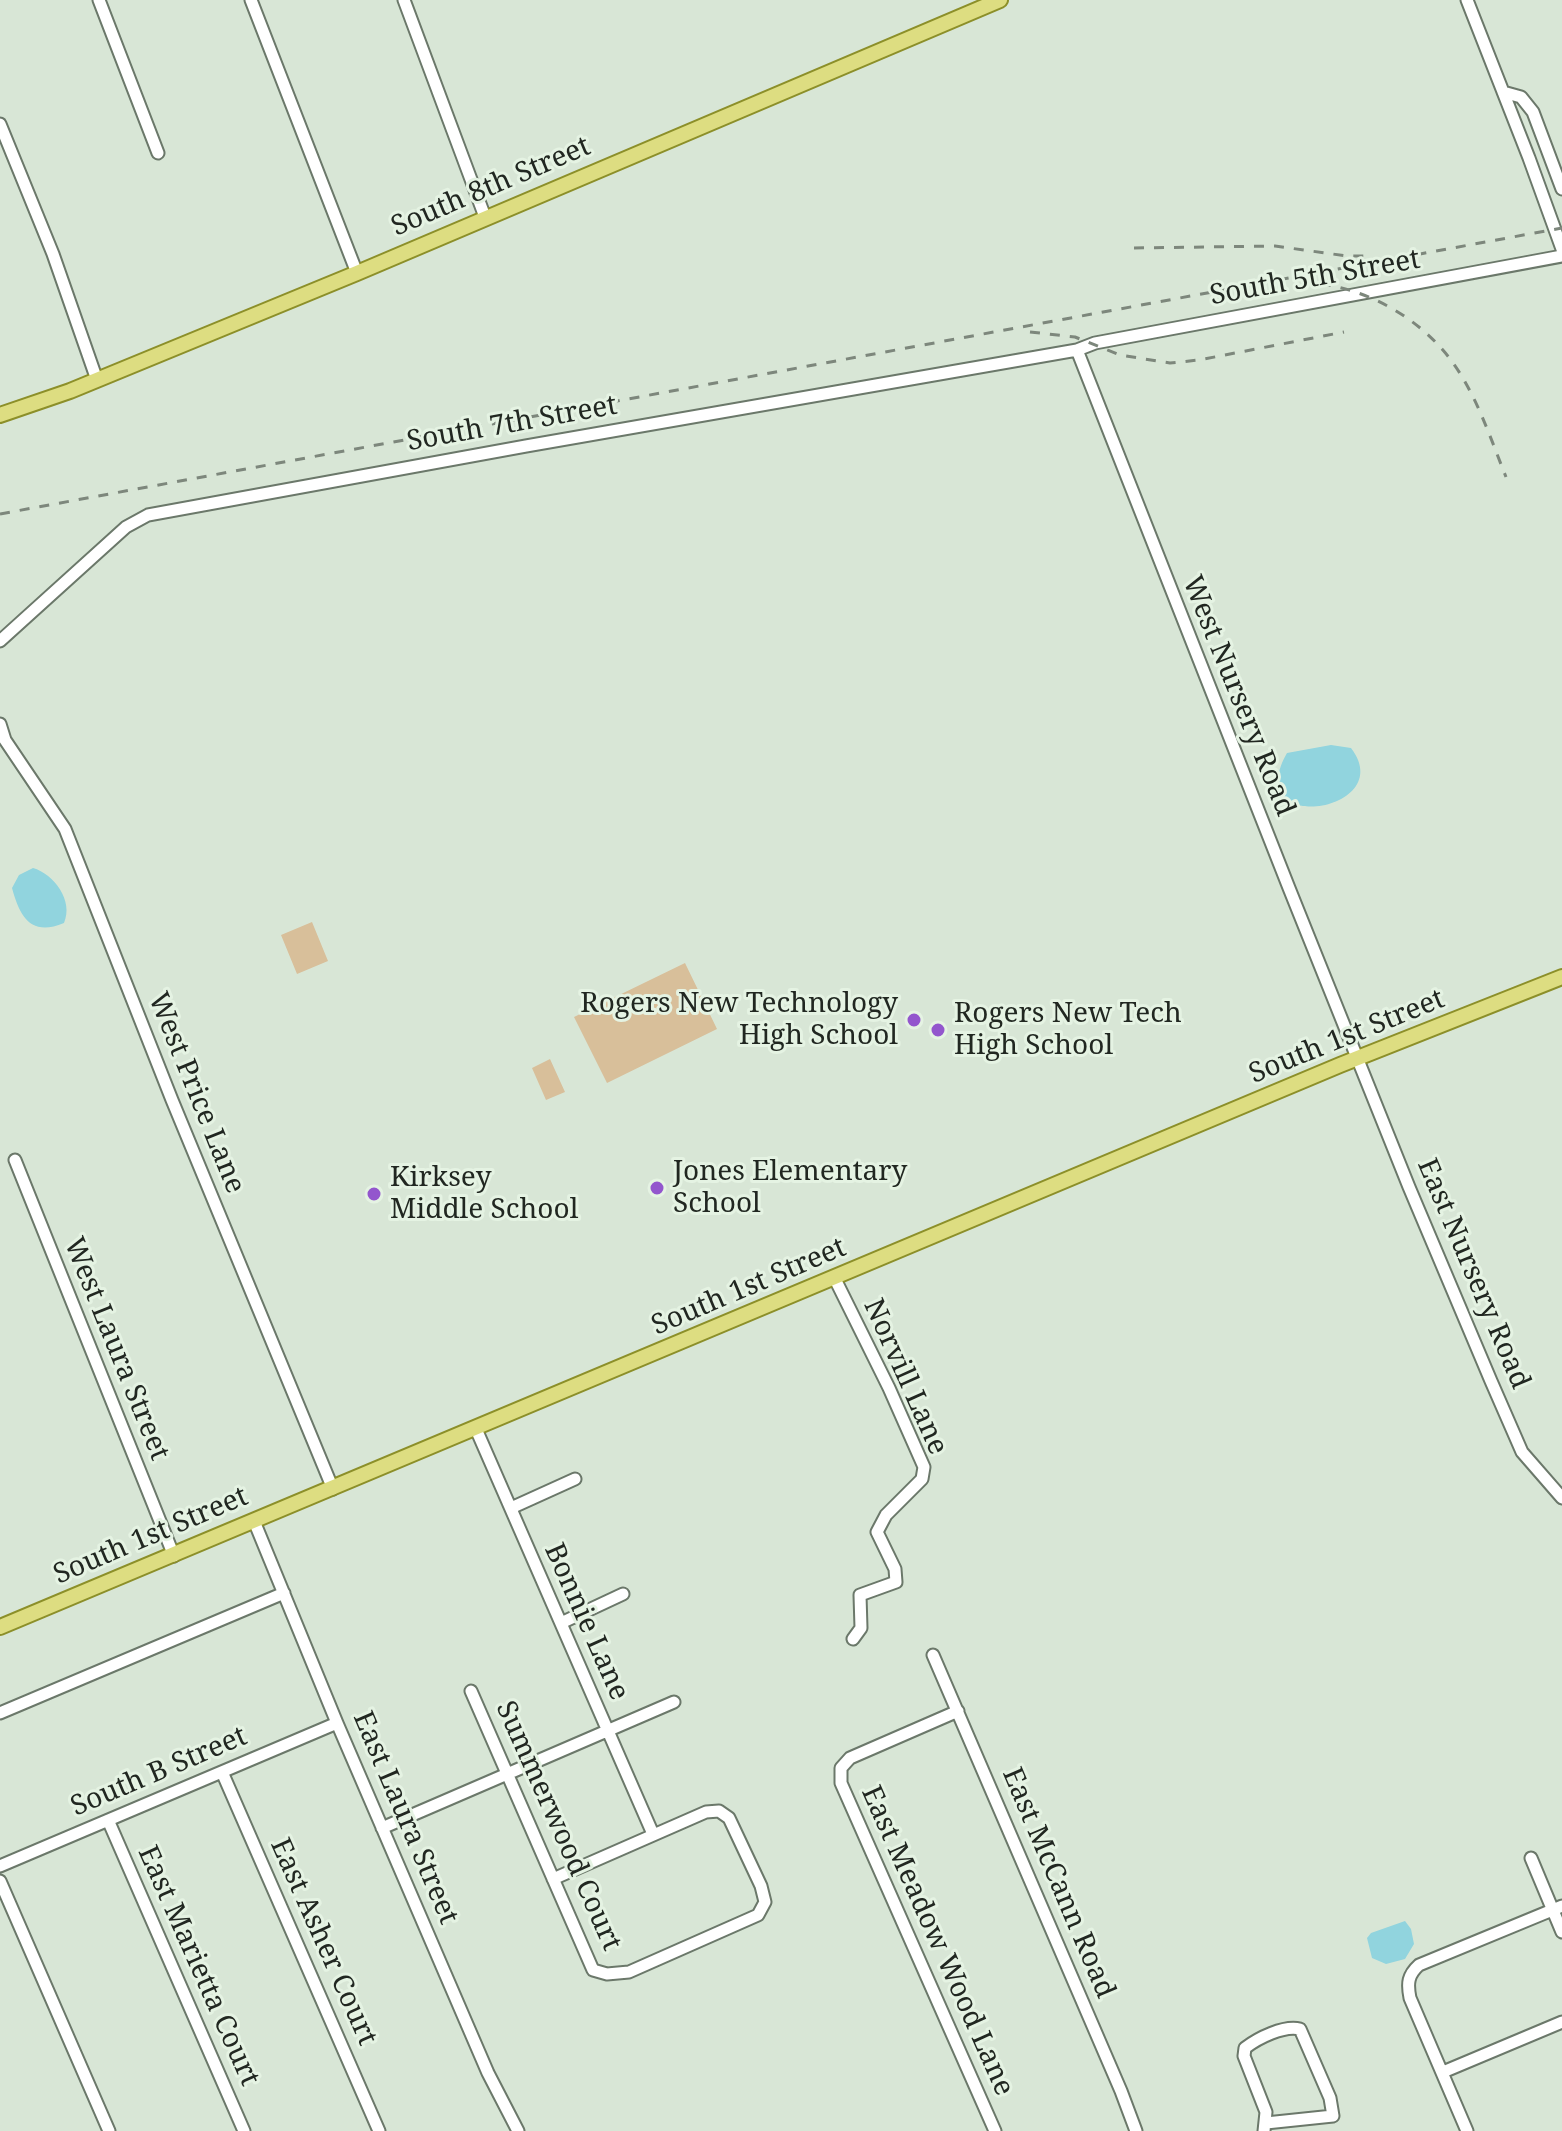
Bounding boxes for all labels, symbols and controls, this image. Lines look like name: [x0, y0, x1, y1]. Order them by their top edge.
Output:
street label: South 8th Street: [387, 130, 595, 244]
street label: South 5th Street: [1207, 243, 1423, 313]
street label: South 7th Street: [404, 389, 620, 459]
street label: West Nursery Road: [1174, 571, 1302, 821]
street label: South 1st Street: [1244, 983, 1450, 1091]
place label: Rogers New Technology High School: [580, 987, 898, 1053]
street label: West Price Lane: [140, 988, 252, 1198]
place label: Rogers New Tech High School: [954, 997, 1182, 1063]
marker: Rogers New Technology High School: [905, 1011, 923, 1029]
marker: Rogers New Tech High School: [929, 1021, 947, 1039]
street label: East Nursery Road: [1409, 1154, 1537, 1394]
place label: Jones Elementary School: [673, 1155, 907, 1221]
place label: Kirksey Middle School: [390, 1161, 578, 1227]
marker: Jones Elementary School: [648, 1179, 666, 1197]
marker: Kirksey Middle School: [365, 1185, 383, 1203]
street label: South 1st Street: [647, 1231, 851, 1343]
street label: West Laura Street: [56, 1233, 176, 1465]
street label: Norvill Lane: [856, 1294, 954, 1460]
street label: South 1st Street: [49, 1480, 253, 1592]
street label: Bonnie Lane: [536, 1538, 636, 1706]
street label: Summerwood Court: [488, 1696, 628, 1956]
street label: East Laura Street: [345, 1707, 465, 1929]
street label: South B Street: [66, 1720, 252, 1824]
street label: East McCann Road: [994, 1763, 1122, 2003]
street label: East Meadow Wood Lane: [853, 1781, 1021, 2101]
street label: East Asher Court: [262, 1833, 384, 2051]
street label: East Marietta Court: [130, 1841, 266, 2091]

